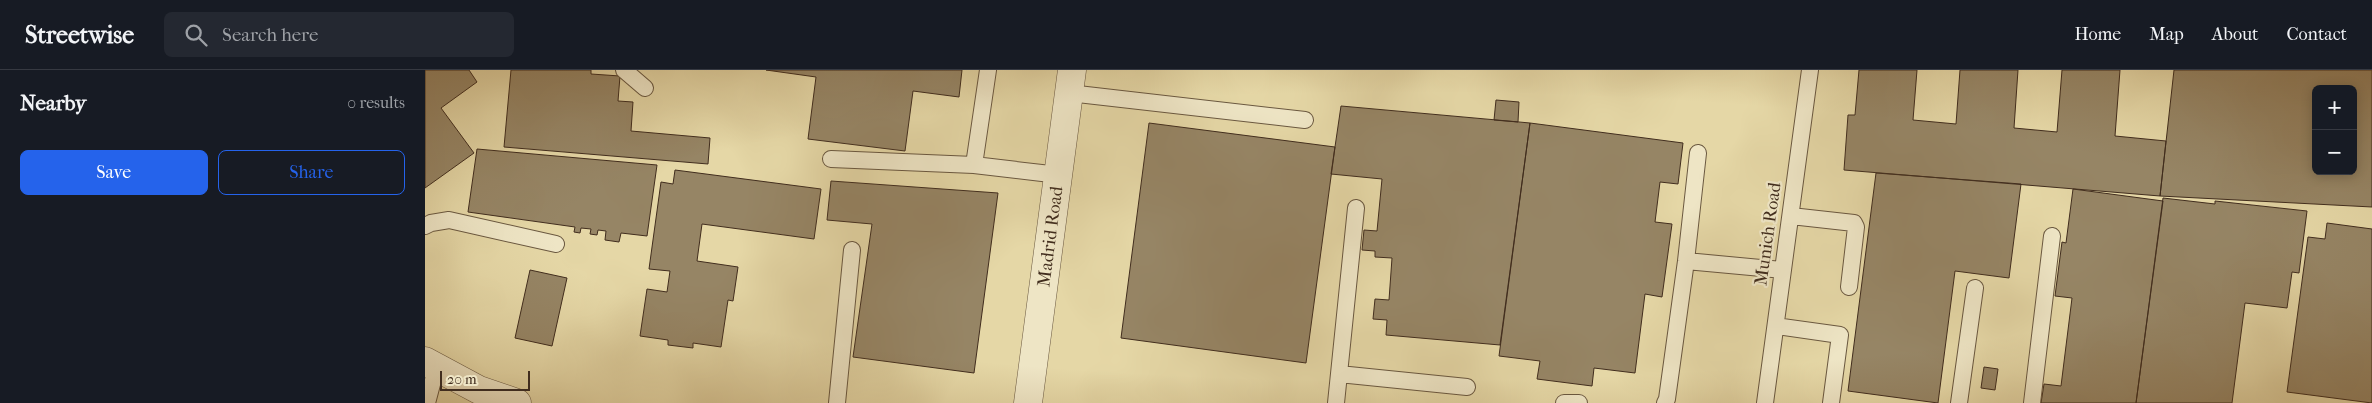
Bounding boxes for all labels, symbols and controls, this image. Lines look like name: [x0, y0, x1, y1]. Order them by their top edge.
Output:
search box: [164, 12, 514, 57]
text: Streetwise: [25, 21, 134, 49]
icon: search: [182, 21, 210, 49]
text: Search here: [222, 24, 318, 46]
text: Home: [2074, 24, 2121, 45]
text: Map: [2149, 24, 2184, 45]
text: About: [2212, 24, 2258, 45]
text: Contact: [2286, 24, 2347, 45]
map controls: [2312, 85, 2357, 175]
button: +: [2312, 85, 2357, 130]
text: Nearby: [20, 91, 86, 115]
text: 0 results: [347, 93, 405, 112]
button: −: [2312, 130, 2357, 175]
button: Save: [20, 150, 208, 195]
button: Share: [218, 150, 405, 195]
street label: Munich Road: [1750, 181, 1786, 287]
street label: Madrid Road: [1033, 185, 1067, 288]
scale bar: [440, 368, 530, 391]
text: 20 m: [447, 371, 477, 388]

